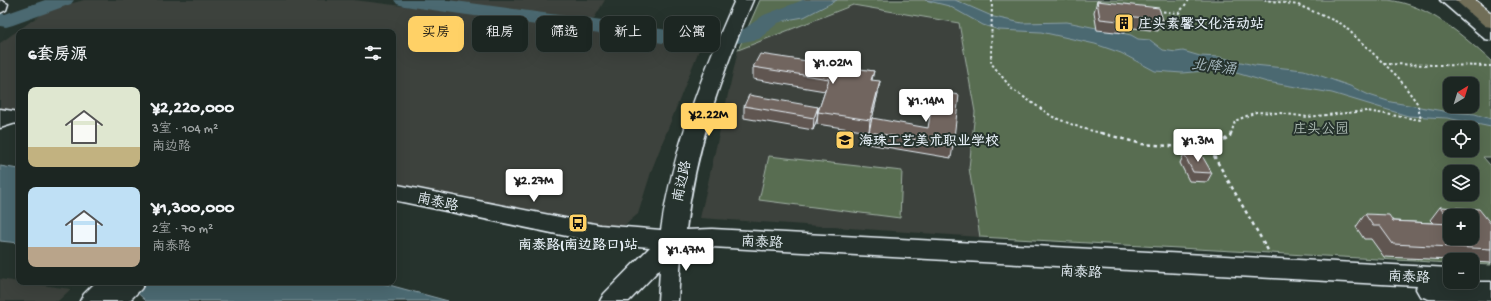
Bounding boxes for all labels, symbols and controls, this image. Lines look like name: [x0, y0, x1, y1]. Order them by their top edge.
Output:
building icon: 庄头素馨文化活动站: [1113, 12, 1135, 34]
chip: 买房: [408, 16, 464, 52]
chip: 租房: [472, 16, 528, 52]
chip: 筛选: [536, 16, 592, 52]
chip: 新上: [600, 16, 656, 52]
chip: 公寓: [664, 16, 720, 52]
place label: 庄头素馨文化活动站: [1138, 16, 1264, 34]
icon: filters: [362, 42, 384, 64]
text: 6套房源: [28, 46, 88, 66]
pin: ¥1.02M: [800, 51, 866, 85]
water label: 北降涌: [1190, 55, 1238, 80]
text: ¥1.02M: [814, 56, 852, 71]
north arrow: [1443, 77, 1479, 113]
map controls: [1443, 77, 1479, 289]
pin: ¥1.14M: [893, 89, 959, 123]
text: ¥1.14M: [908, 94, 944, 109]
text: ¥2,220,000: [152, 99, 234, 119]
icon: home: [60, 103, 108, 151]
pin: ¥2.22M: [676, 103, 742, 137]
text: ¥2.22M: [690, 108, 728, 123]
park label: 庄头公园: [1293, 121, 1349, 139]
button: locate: [1443, 121, 1479, 157]
text: 3室 · 104 m²: [152, 122, 218, 137]
school or university icon: 海珠工艺美术职业学校: [834, 129, 856, 151]
pin: ¥1.3M: [1170, 129, 1226, 163]
place label: 海珠工艺美术职业学校: [859, 133, 999, 151]
text: ¥1.3M: [1182, 134, 1214, 149]
text: 南边路: [152, 140, 191, 155]
street label: 南边路: [670, 159, 696, 204]
button: layers: [1443, 165, 1479, 201]
pin: ¥2.27M: [501, 169, 567, 203]
text: ¥2.27M: [515, 174, 553, 189]
street label: 南泰路: [415, 190, 460, 216]
text: ¥1,300,000: [152, 199, 235, 219]
icon: home: [60, 203, 108, 251]
button: +: [1443, 209, 1479, 245]
bus stop icon: 南泰路(南边路口)站: [567, 212, 589, 234]
text: 2室 · 70 m²: [152, 222, 213, 237]
street label: 南泰路: [740, 233, 783, 253]
place label: 南泰路(南边路口)站: [518, 237, 638, 255]
pin: ¥1.47M: [653, 238, 719, 272]
text: 南泰路: [152, 240, 191, 255]
text: ¥1.47M: [667, 243, 705, 258]
button: −: [1443, 253, 1479, 289]
street label: 南泰路: [1059, 263, 1102, 283]
street label: 南泰路: [1387, 268, 1430, 288]

